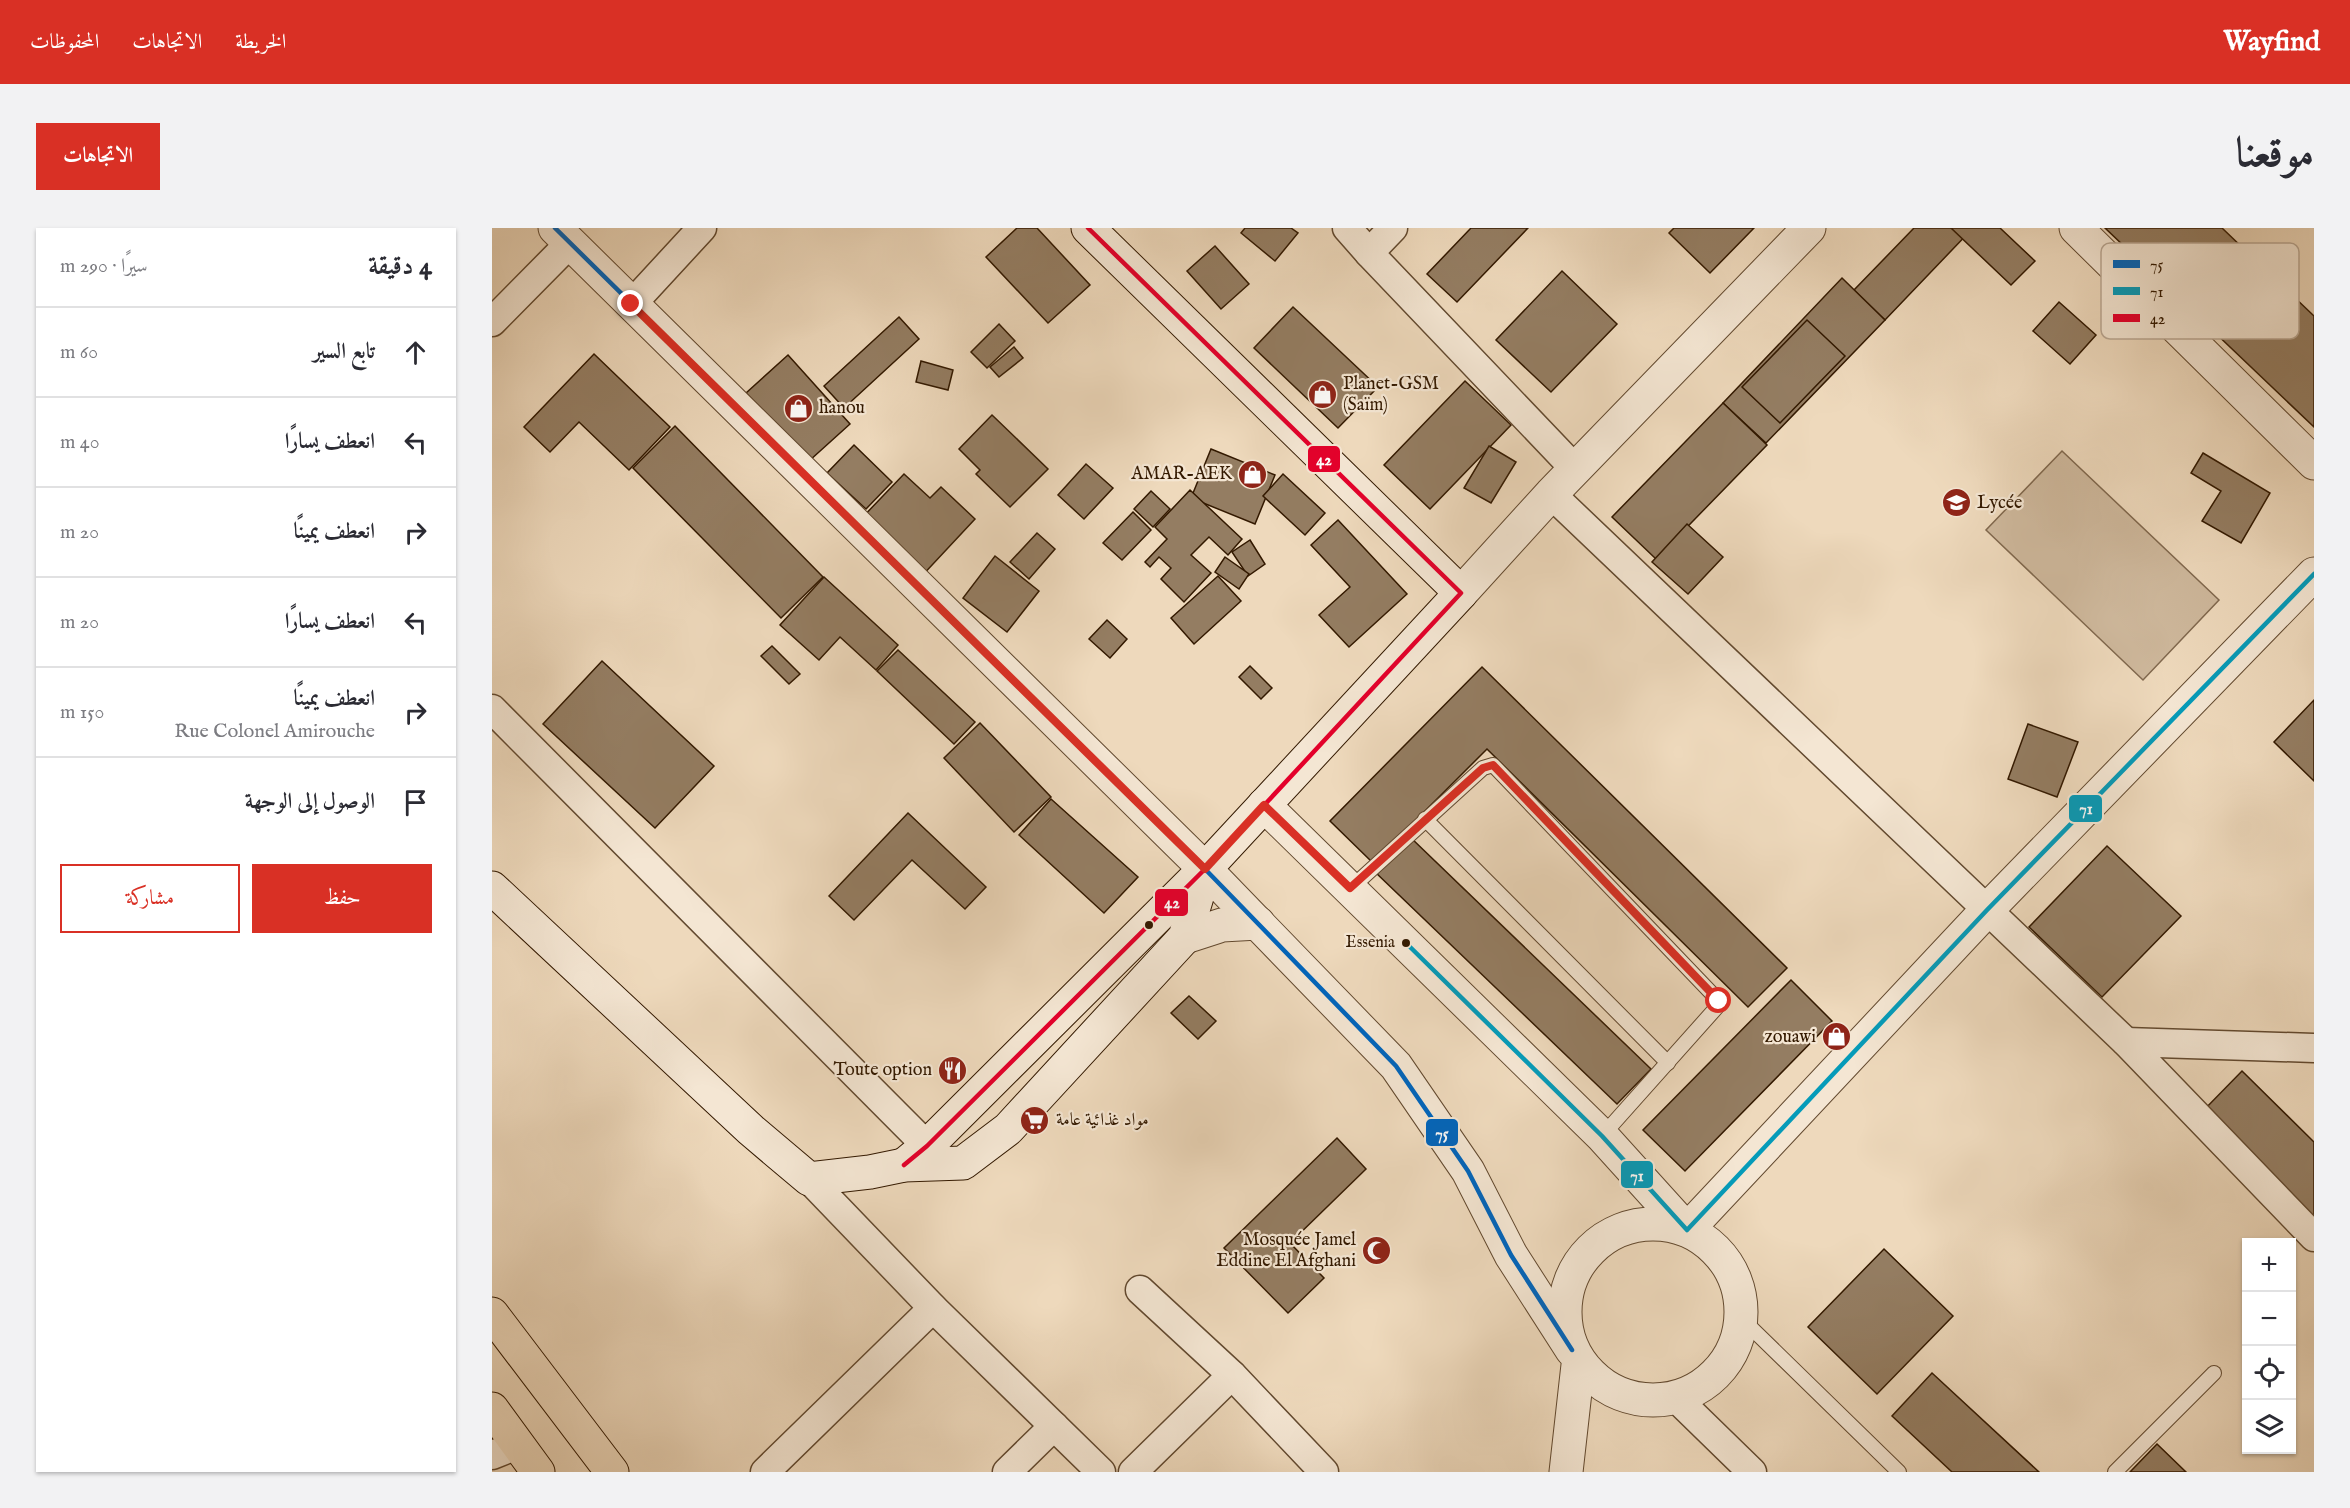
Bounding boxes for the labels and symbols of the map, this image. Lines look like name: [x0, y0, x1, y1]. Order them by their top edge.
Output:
legend: [2101, 243, 2299, 339]
text: 75: [2150, 256, 2163, 276]
text: 71: [2150, 283, 2163, 303]
route end: [617, 290, 643, 316]
text: 42: [2150, 310, 2165, 330]
place label: Planet-GSM (Saïm): [1343, 373, 1439, 417]
shop icon: Planet-GSM (Saïm): [1306, 378, 1338, 410]
shop icon: hanou: [782, 392, 814, 424]
place label: hanou: [819, 397, 865, 420]
line badge: 42: [1307, 445, 1341, 473]
text: 42: [1316, 451, 1332, 471]
shop icon: AMAR-AEK: [1237, 458, 1269, 490]
place label: AMAR-AEK: [1130, 463, 1233, 486]
school or university icon: Lycée: [1940, 487, 1972, 519]
place label: Lycée: [1977, 492, 2022, 515]
line badge: 71: [2068, 794, 2103, 823]
text: 71: [2079, 800, 2093, 820]
line badge: 42: [1154, 888, 1189, 917]
text: 42: [1164, 894, 1180, 914]
unlabelled marker: [1143, 919, 1155, 931]
place label: Essenia: [1346, 933, 1395, 953]
marker: Essenia: [1400, 937, 1412, 949]
route start: [1705, 987, 1731, 1013]
shop icon: zouawi: [1821, 1021, 1853, 1053]
place label: zouawi: [1765, 1026, 1816, 1049]
restaurant icon: Toute option: [937, 1054, 969, 1086]
place label: Toute option: [834, 1059, 932, 1082]
supermarket icon: مواد غذائية عامة: [1019, 1104, 1051, 1136]
place label: مواد غذائية عامة: [1056, 1109, 1149, 1132]
line badge: 75: [1425, 1118, 1459, 1147]
text: 75: [1435, 1125, 1449, 1145]
line badge: 71: [1620, 1160, 1654, 1189]
text: 71: [1630, 1167, 1644, 1187]
place label: Mosquée Jamel Eddine El Afghani: [1216, 1229, 1356, 1273]
mosque icon: Mosquée Jamel Eddine El Afghani: [1361, 1234, 1393, 1266]

